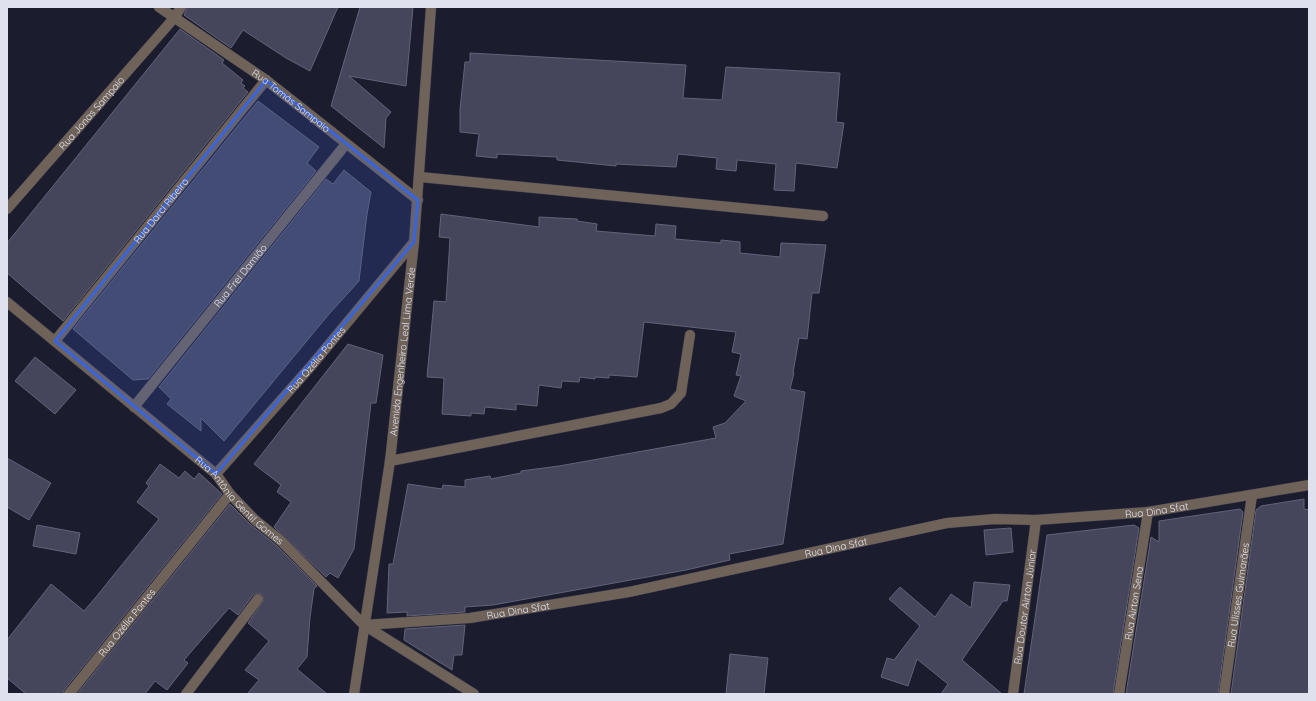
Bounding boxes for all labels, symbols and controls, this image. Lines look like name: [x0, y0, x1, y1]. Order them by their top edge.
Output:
street label: Rua Tomás Sampaio: [249, 66, 333, 135]
street label: Rua Jonas Sampaio: [56, 74, 127, 152]
street label: Rua Darci Ribeiro: [131, 175, 191, 246]
street label: Rua Frei Damião: [211, 241, 270, 310]
street label: Avenida Engenheiro Leal Lima Verde: [387, 266, 418, 437]
street label: Rua Ozélia Pontes: [284, 323, 349, 396]
street label: Rua Antônio Gentil Gomes: [192, 453, 286, 548]
street label: Rua Dina Sfat: [1125, 499, 1190, 521]
street label: Rua Dina Sfat: [803, 534, 869, 561]
street label: Rua Ulisses Guimarães: [1225, 542, 1252, 648]
street label: Rua Doutor Airton Júnior: [1011, 548, 1039, 665]
street label: Rua Airton Sena: [1122, 565, 1146, 641]
street label: Rua Ozélia Pontes: [96, 586, 159, 659]
street label: Rua Dina Sfat: [486, 599, 551, 622]

